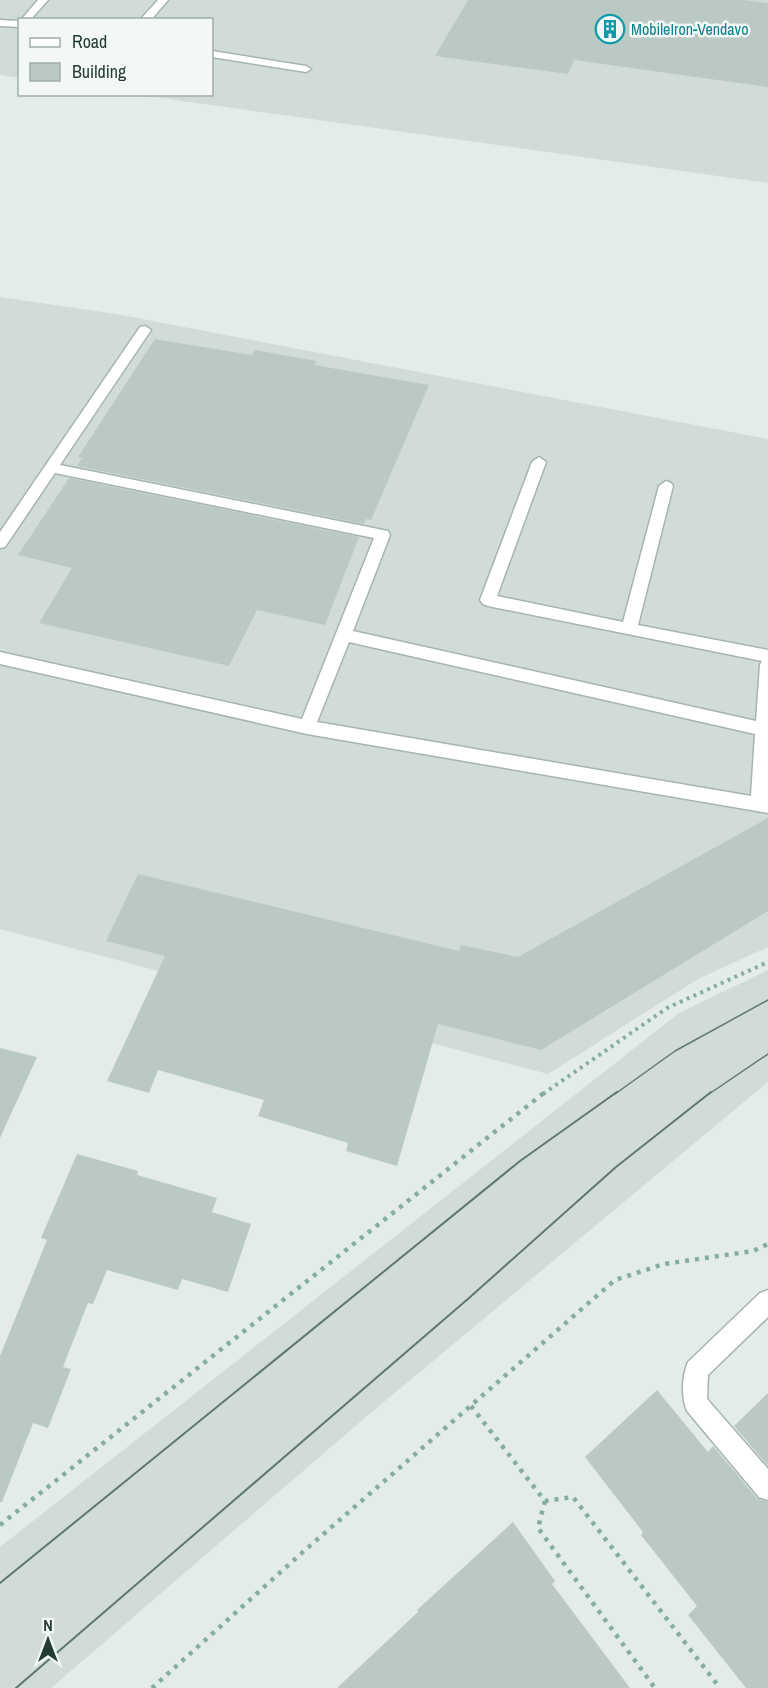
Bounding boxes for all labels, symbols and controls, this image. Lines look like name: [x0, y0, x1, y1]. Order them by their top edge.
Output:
building icon: MobileIron-Vendavo: [594, 13, 626, 45]
legend: [18, 18, 213, 96]
place label: MobileIron-Vendavo: [631, 18, 748, 40]
text: Road: [72, 29, 107, 54]
text: Building: [72, 59, 127, 84]
north arrow: [18, 1610, 78, 1670]
text: N: [43, 1614, 53, 1636]

